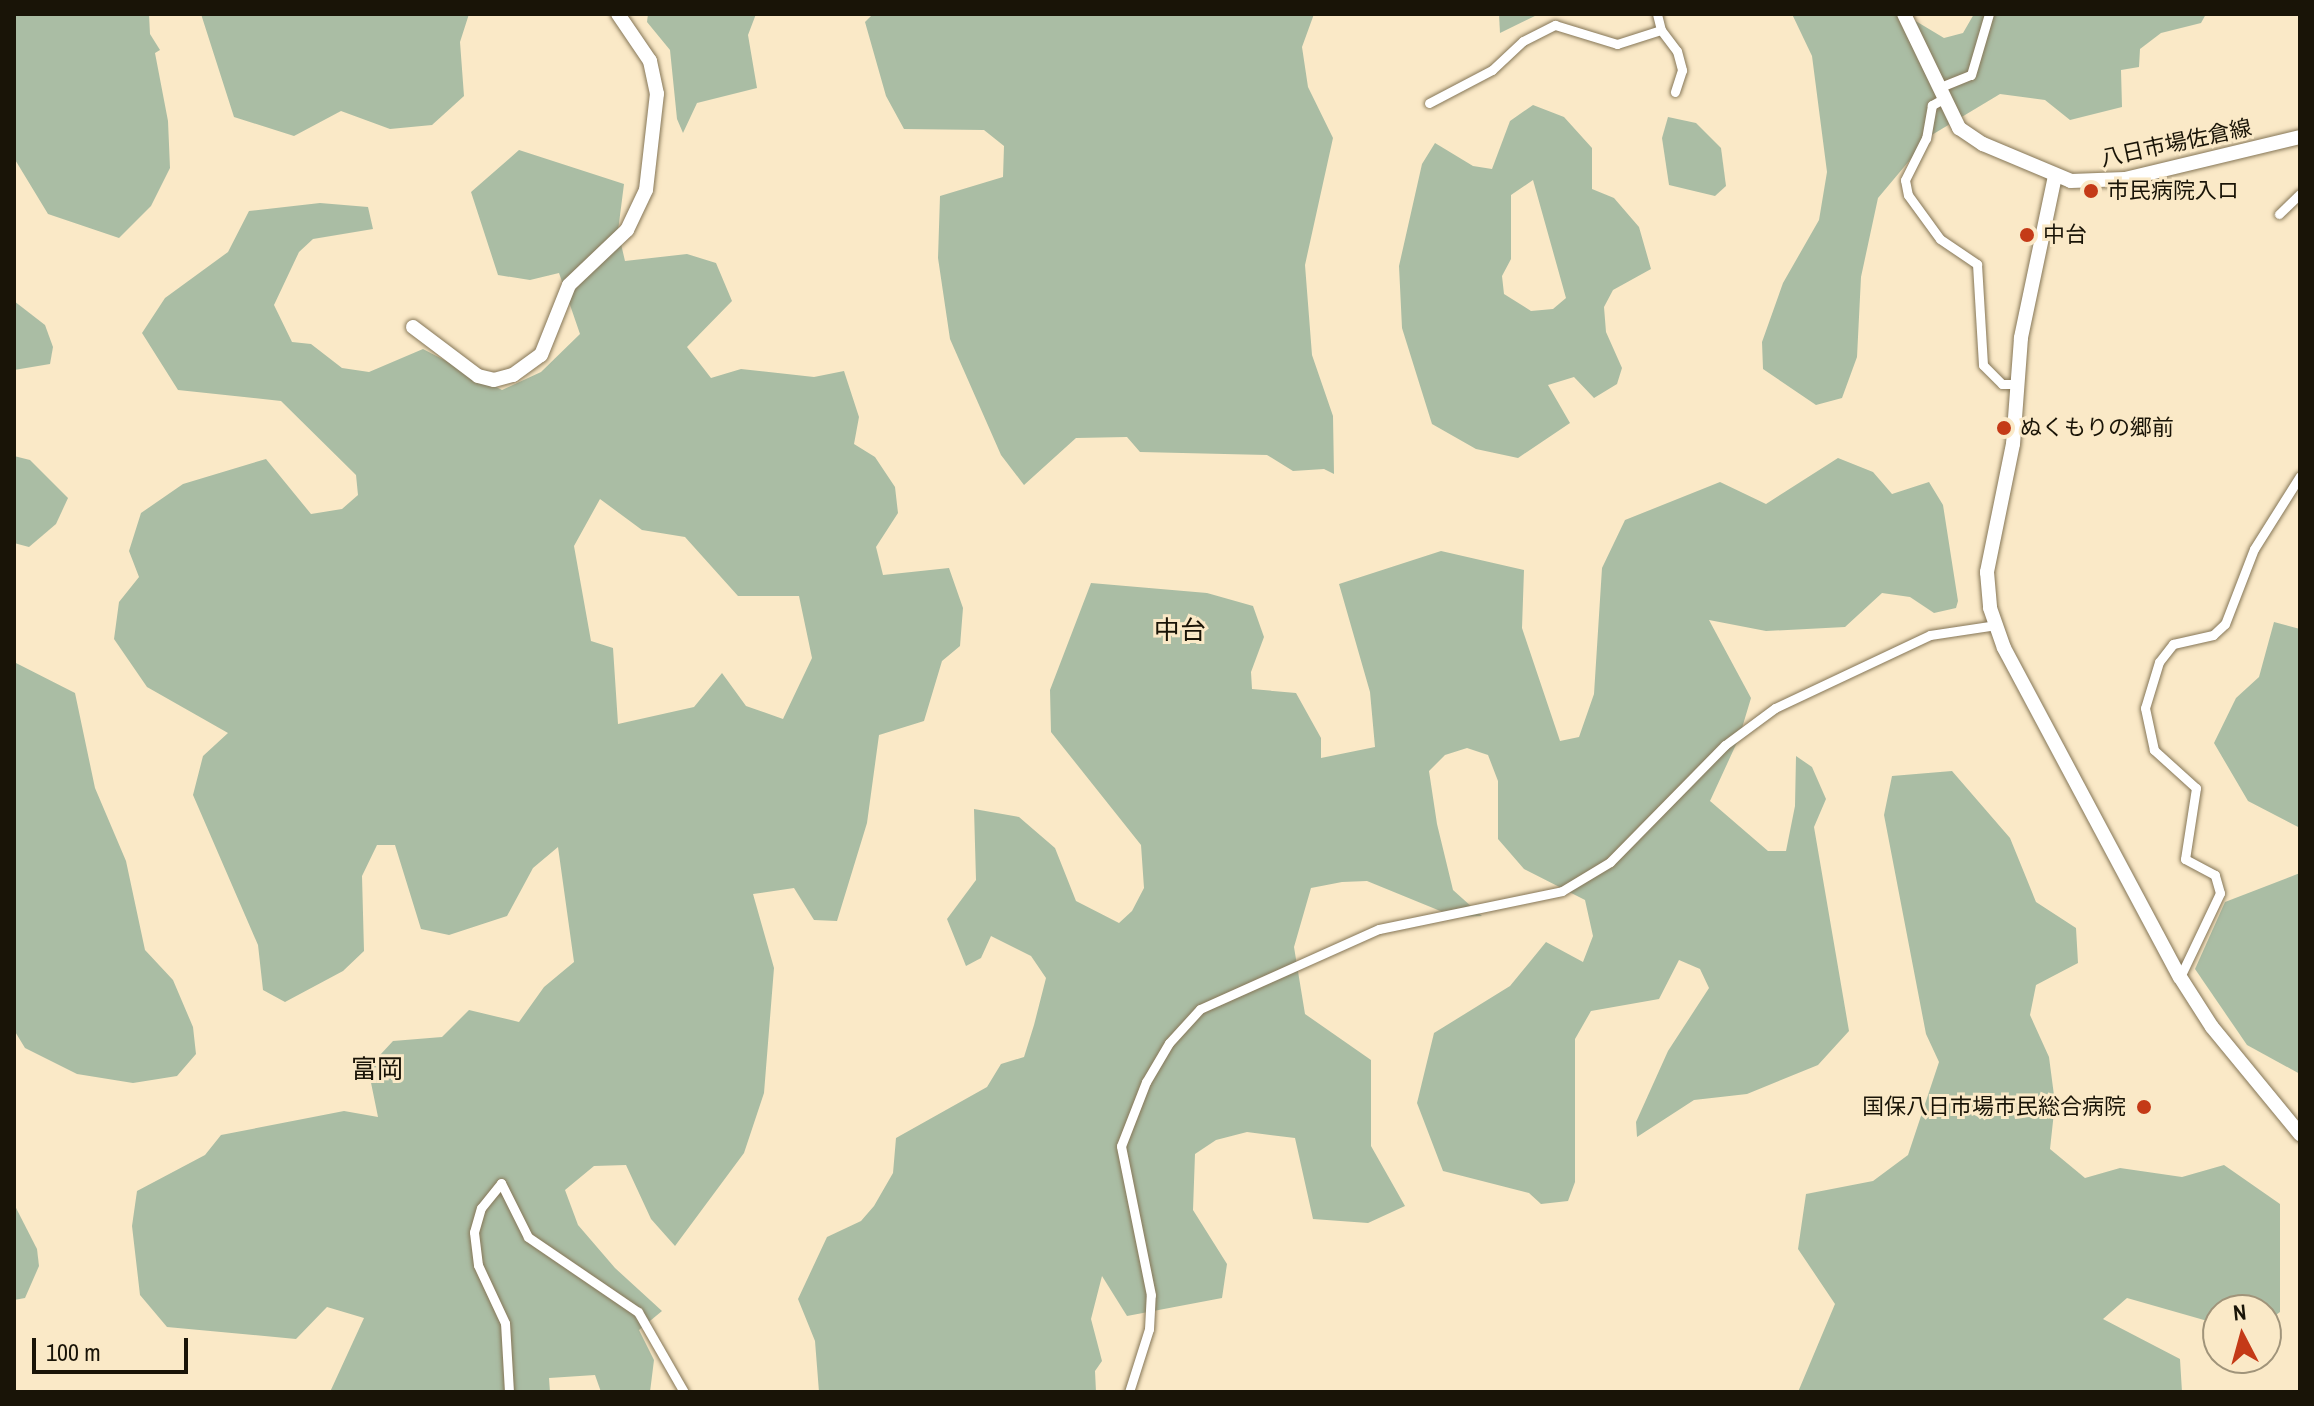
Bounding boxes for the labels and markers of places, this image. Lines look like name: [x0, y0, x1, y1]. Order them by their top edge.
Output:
place label: 市民病院入ロ: [2107, 178, 2239, 204]
marker: 市民病院入ロ: [2082, 182, 2100, 200]
place label: 中台: [2043, 222, 2087, 248]
marker: 中台: [2018, 226, 2036, 244]
place label: ぬくもりの郷前: [2020, 415, 2174, 441]
marker: ぬくもりの郷前: [1995, 419, 2013, 437]
place label: 国保八日市場市民総合病院: [1862, 1094, 2126, 1120]
marker: 国保八日市場市民総合病院: [2133, 1096, 2155, 1118]

